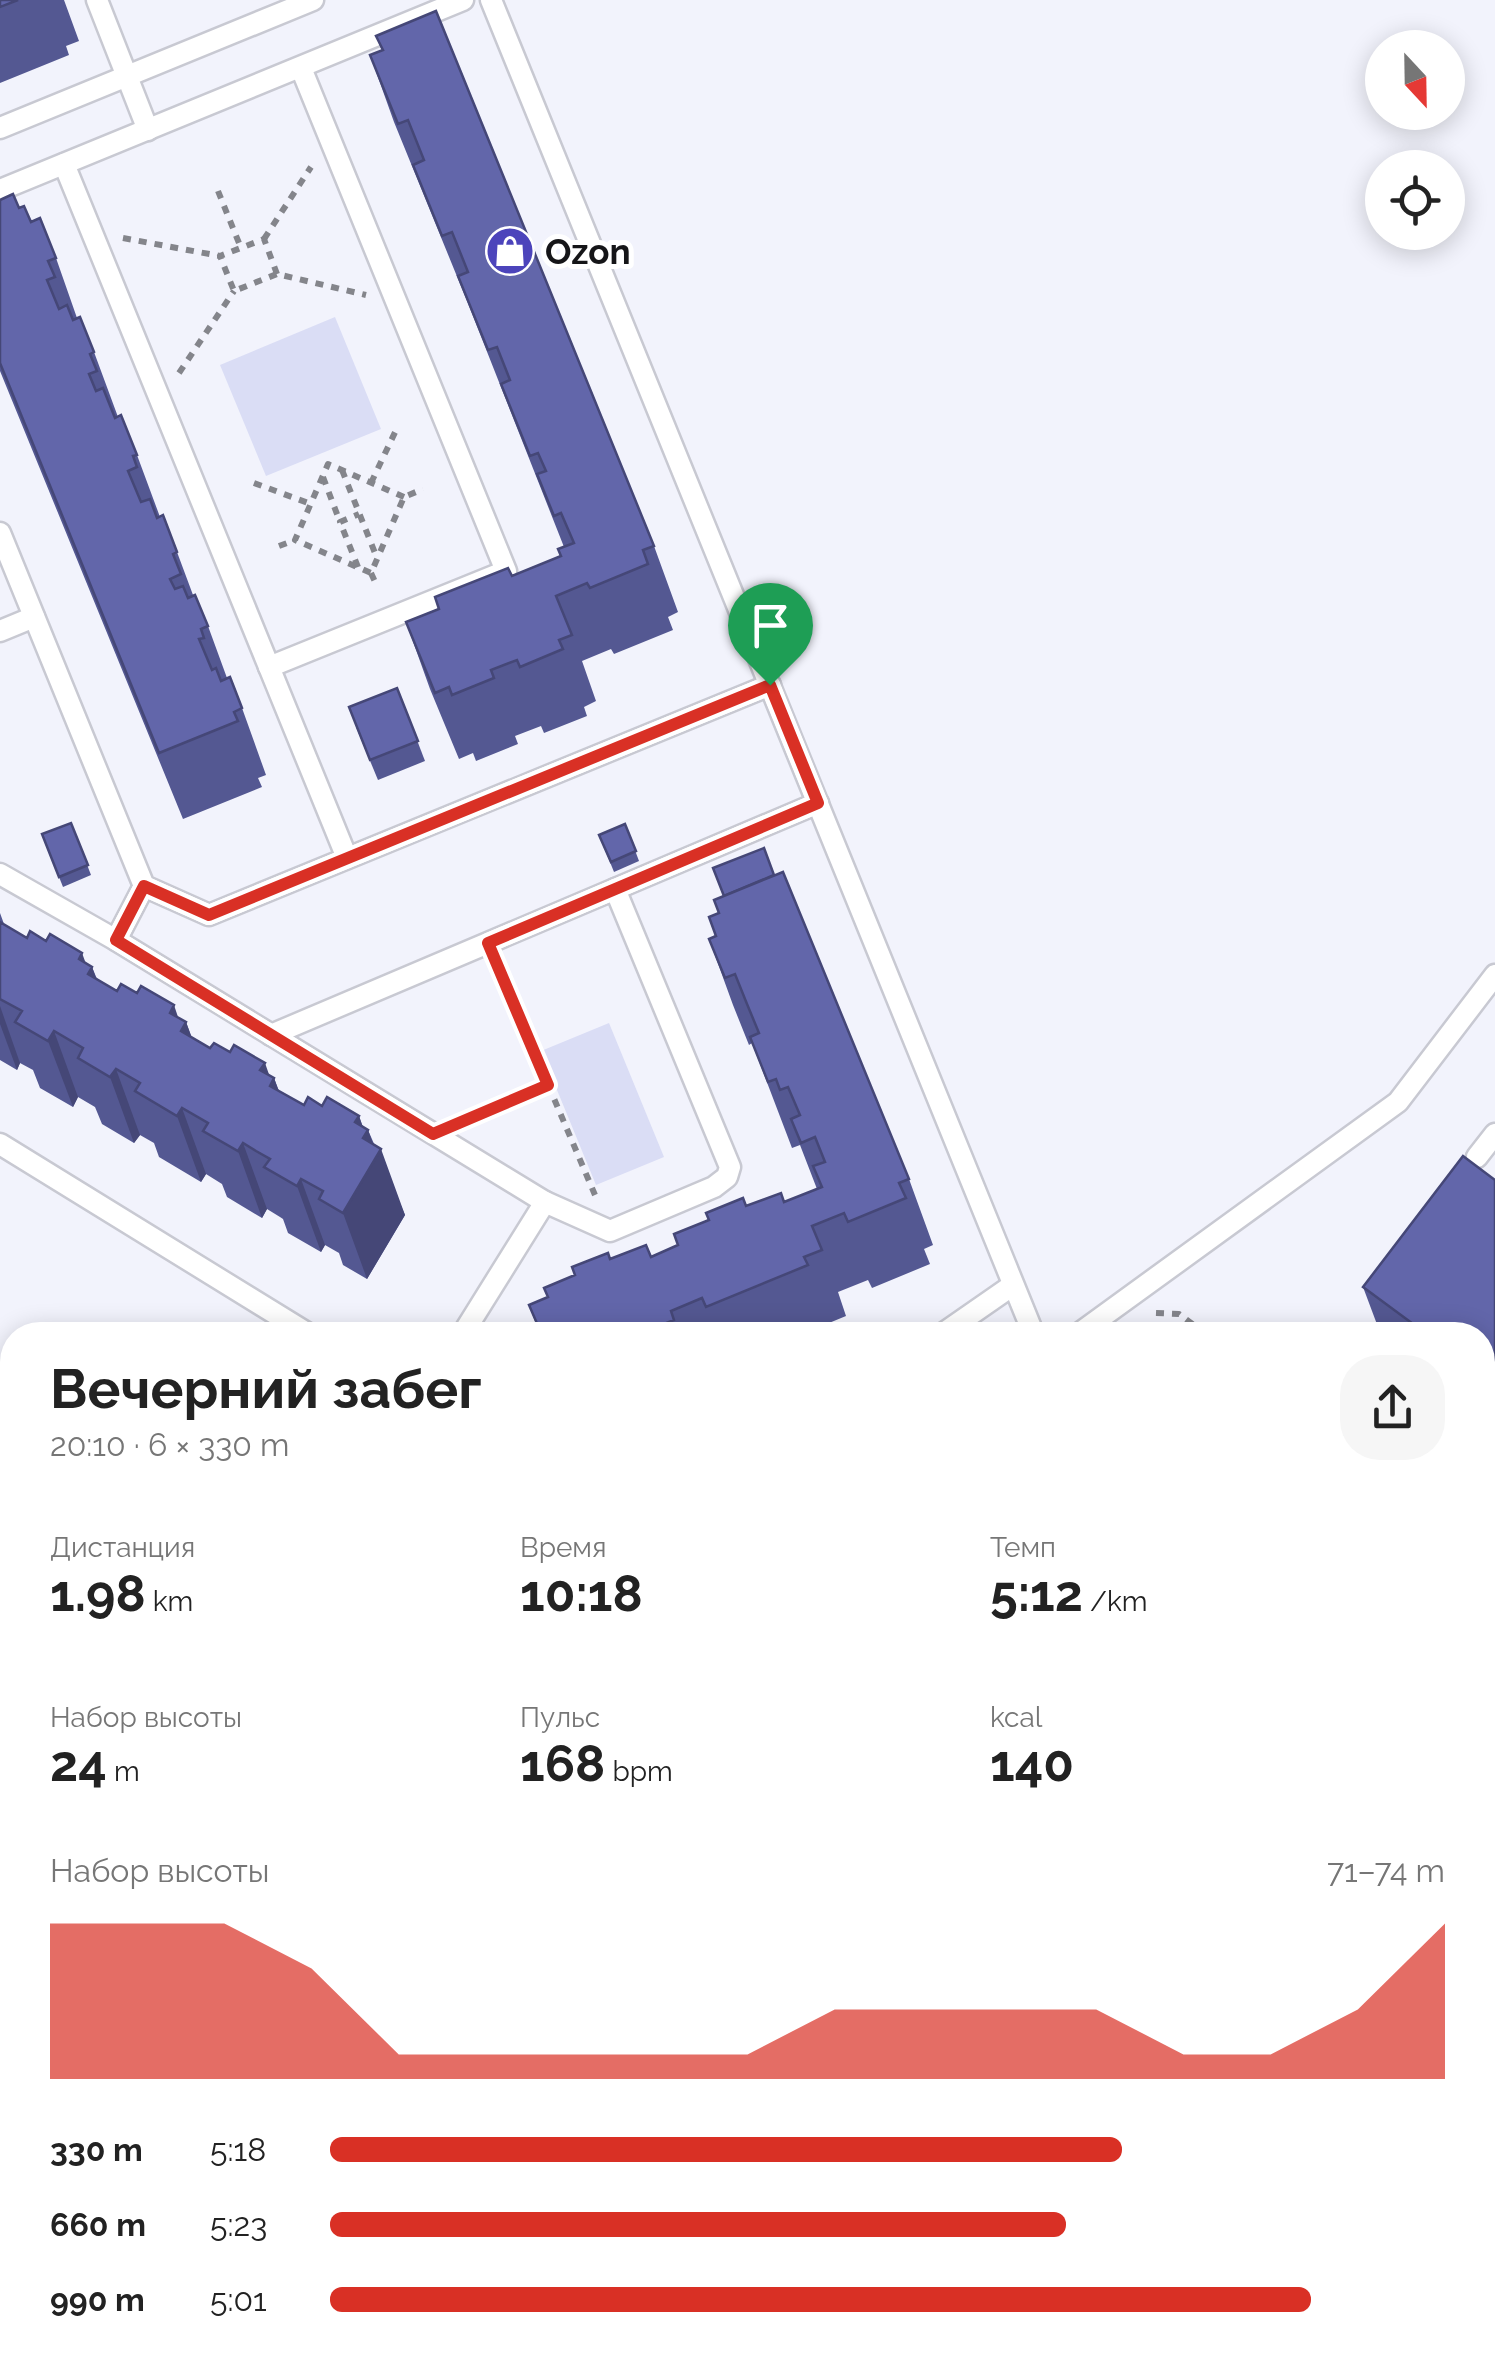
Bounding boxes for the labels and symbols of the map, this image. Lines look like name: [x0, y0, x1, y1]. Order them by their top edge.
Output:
north arrow: [1365, 30, 1465, 130]
shop icon: Ozon: [484, 225, 536, 277]
place label: Ozon: [545, 231, 631, 272]
pin: [728, 583, 813, 686]

